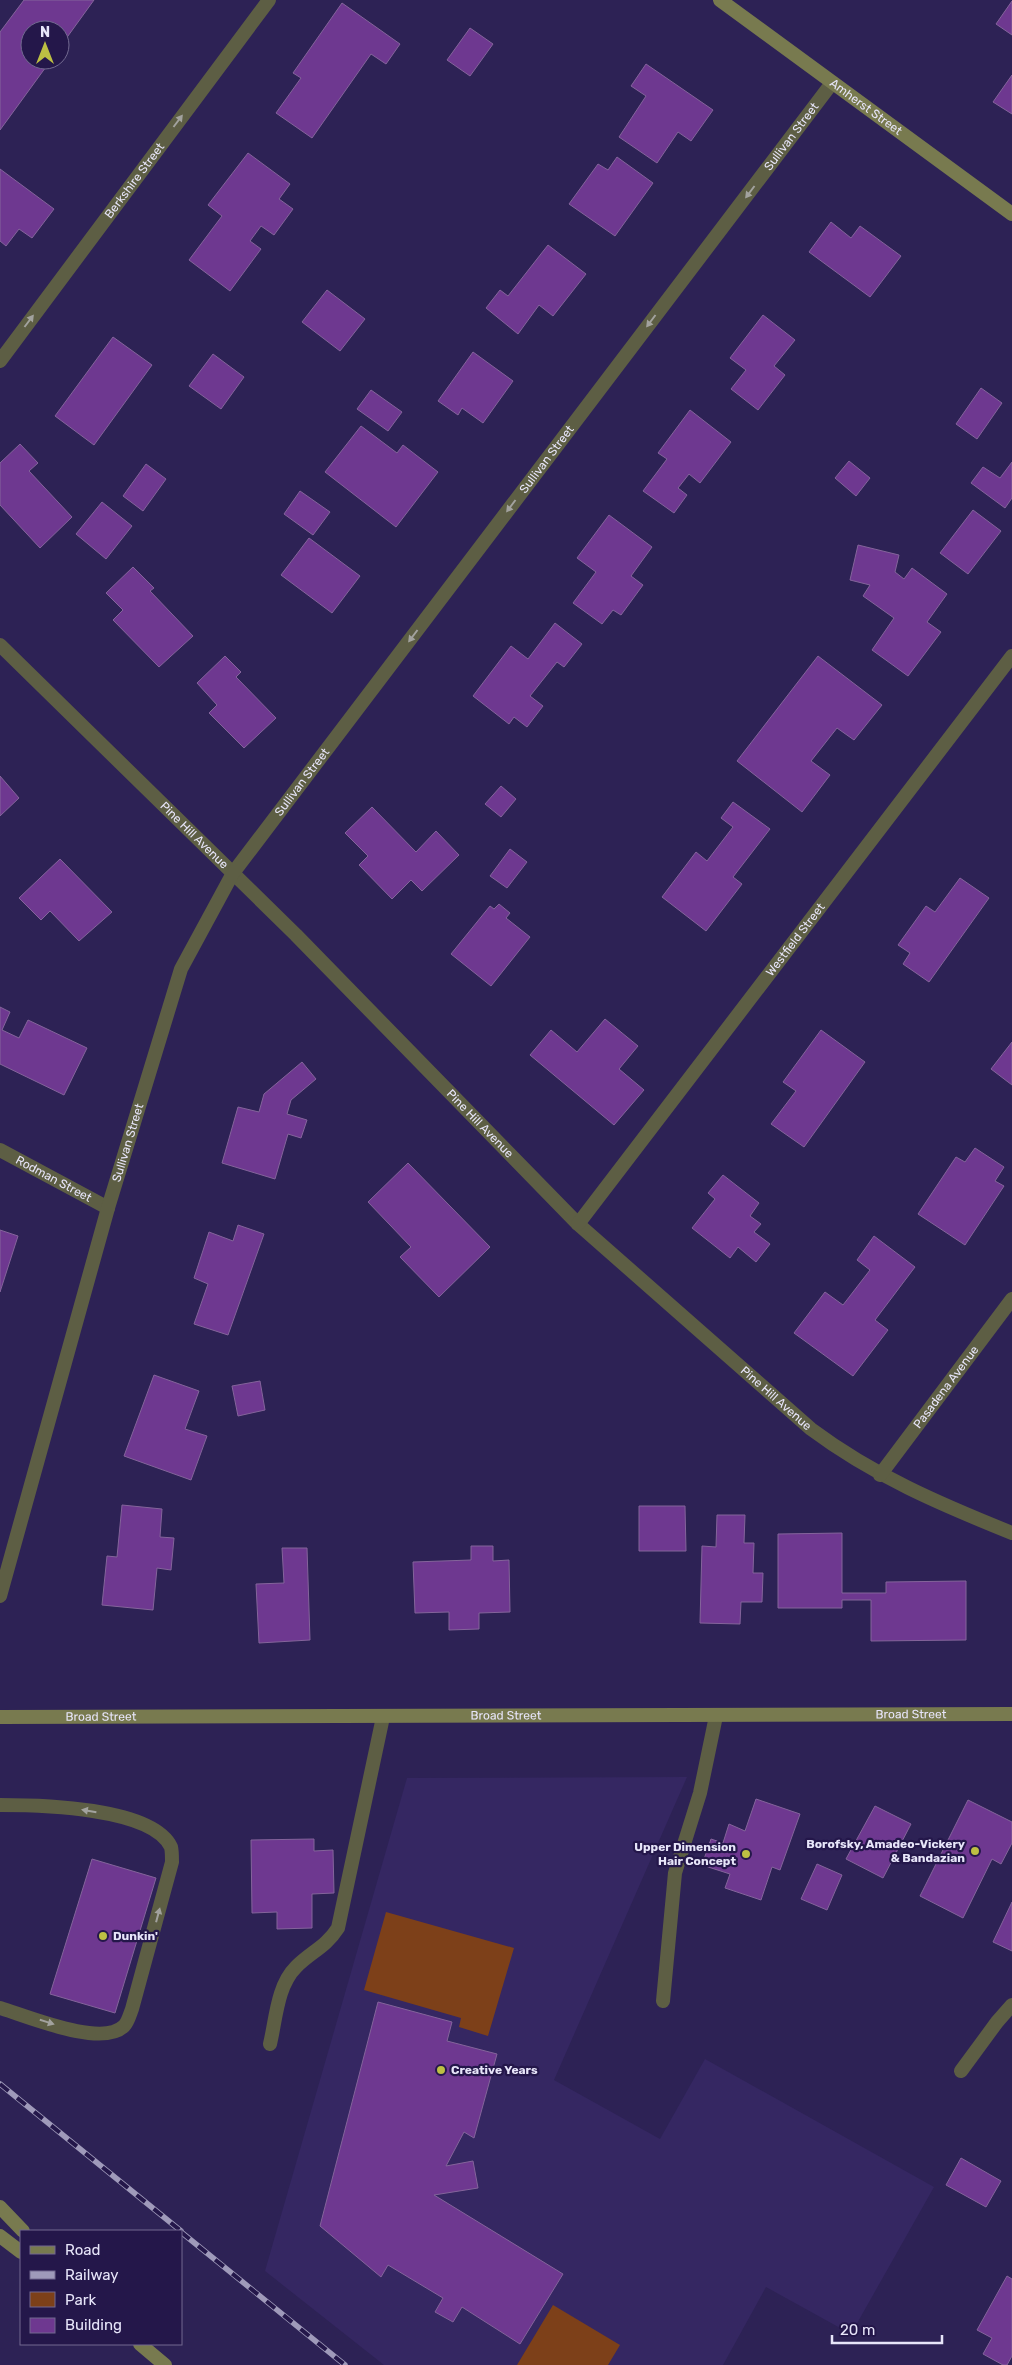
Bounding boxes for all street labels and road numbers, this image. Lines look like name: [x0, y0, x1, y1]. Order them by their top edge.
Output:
street label: Amherst Street: [827, 76, 905, 138]
street label: Sullivan Street: [761, 100, 822, 173]
street label: Berkshire Street: [102, 140, 167, 221]
street label: Sullivan Street: [516, 422, 577, 496]
street label: Sullivan Street: [272, 745, 332, 819]
street label: Pine Hill Avenue: [157, 799, 231, 872]
street label: Westfield Street: [763, 900, 828, 979]
street label: Pine Hill Avenue: [444, 1087, 517, 1161]
street label: Sullivan Street: [109, 1101, 147, 1184]
street label: Rodman Street: [13, 1153, 94, 1205]
street label: Pasadena Avenue: [911, 1343, 982, 1431]
street label: Pine Hill Avenue: [738, 1363, 815, 1433]
street label: Broad Street: [876, 1707, 947, 1721]
street label: Broad Street: [471, 1708, 542, 1723]
street label: Broad Street: [66, 1710, 137, 1724]

